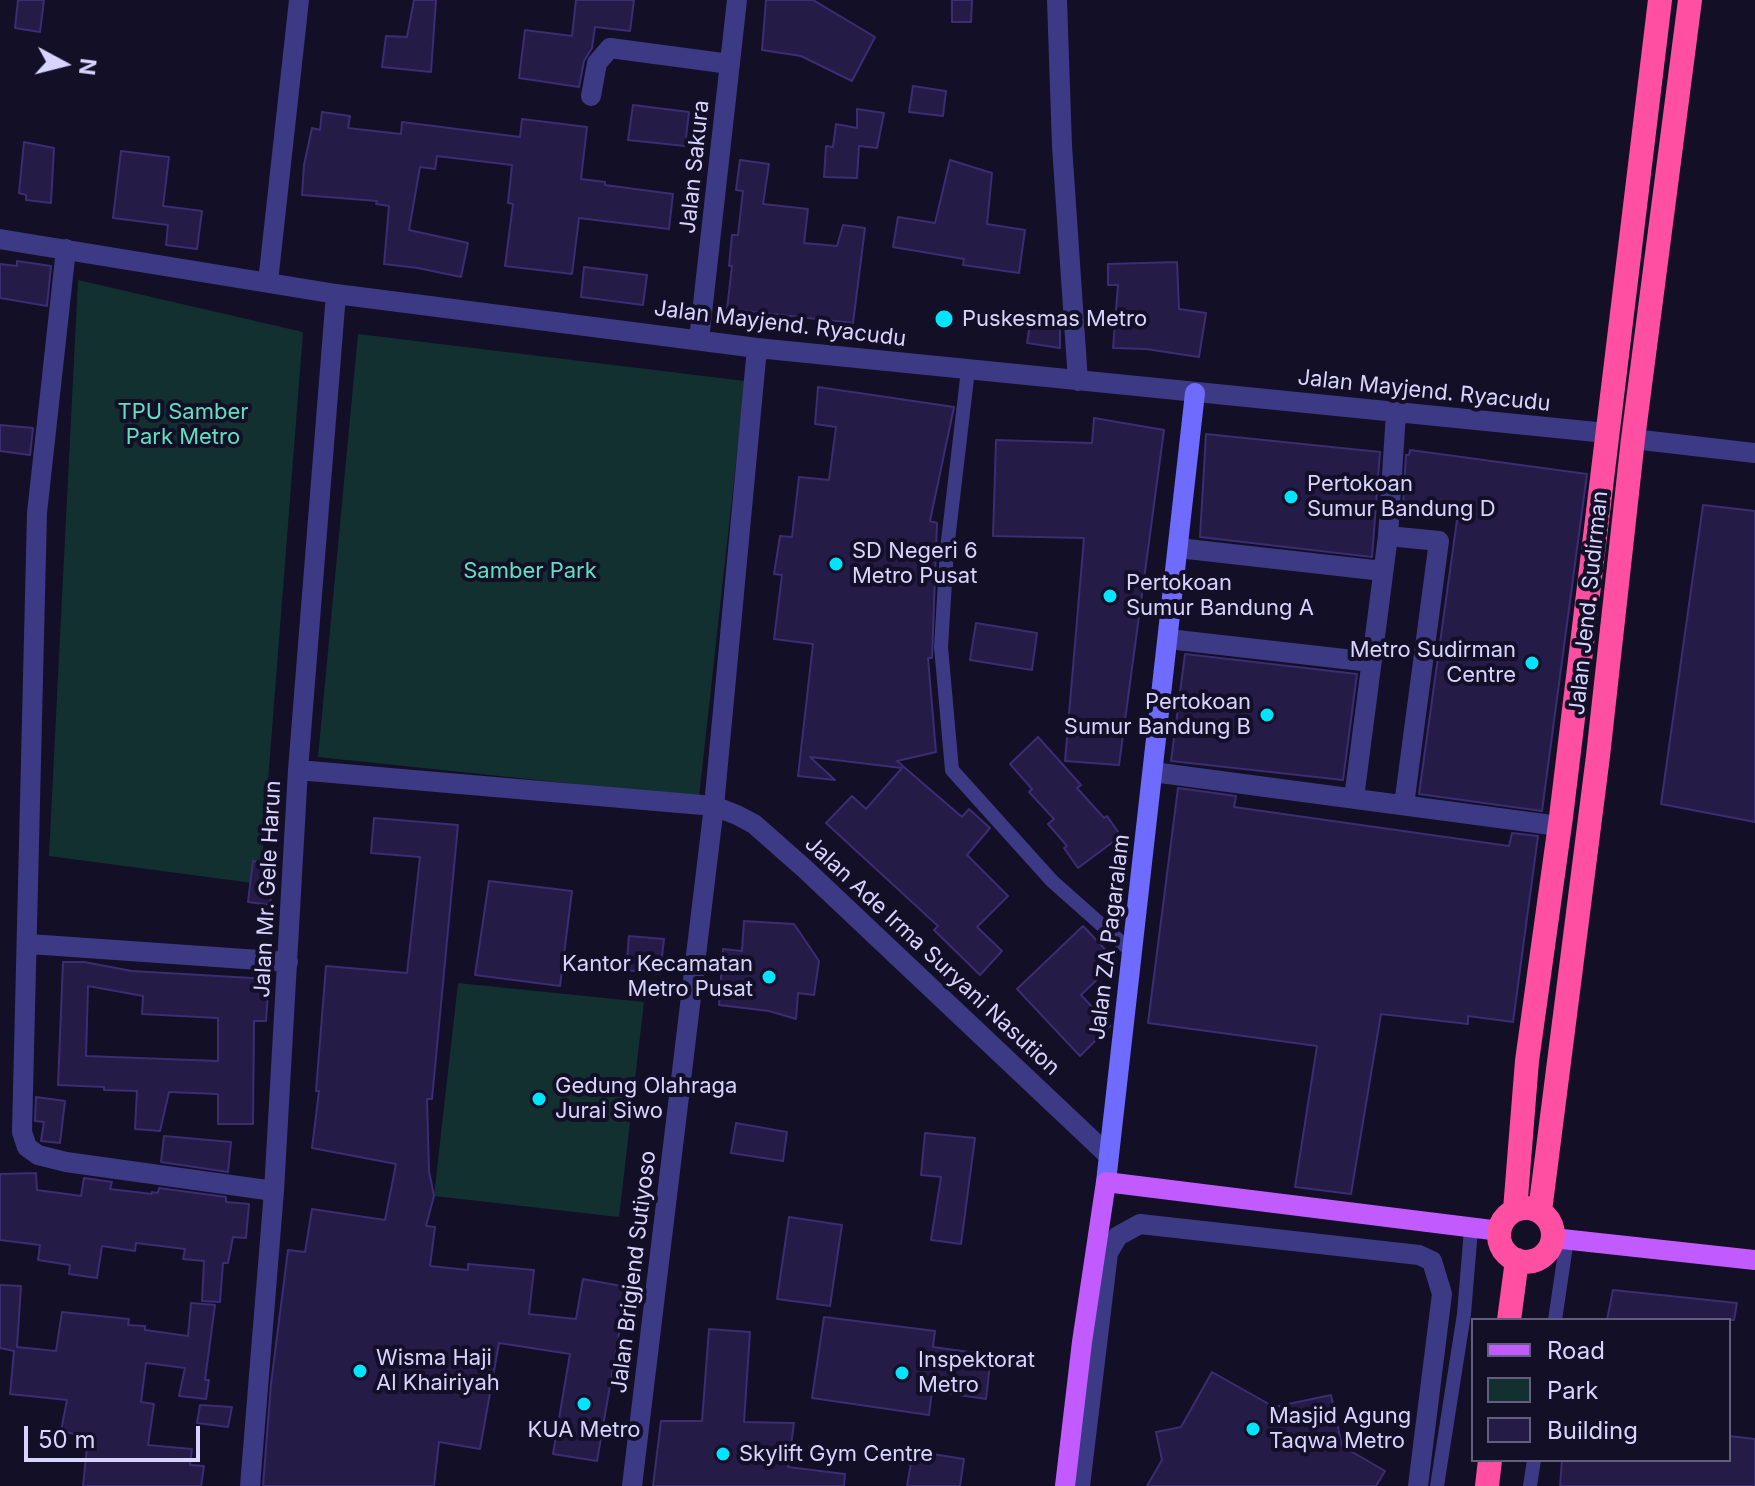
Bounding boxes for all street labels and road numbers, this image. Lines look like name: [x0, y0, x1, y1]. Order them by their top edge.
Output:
street label: Jalan Sakura: [675, 99, 715, 235]
street label: Jalan Mayjend. Ryacudu: [652, 295, 908, 353]
street label: Jalan Mayjend. Ryacudu: [1296, 365, 1552, 417]
street label: Jalan Jend. Sudirman: [1564, 490, 1614, 716]
street label: Jalan Mr. Gele Harun: [249, 780, 287, 998]
street label: Jalan Ade Irma Suryani Nasution: [799, 831, 1065, 1081]
street label: Jalan ZA Pagaralam: [1084, 833, 1136, 1041]
street label: Jalan Brigjend Sutiyoso: [606, 1149, 662, 1395]

